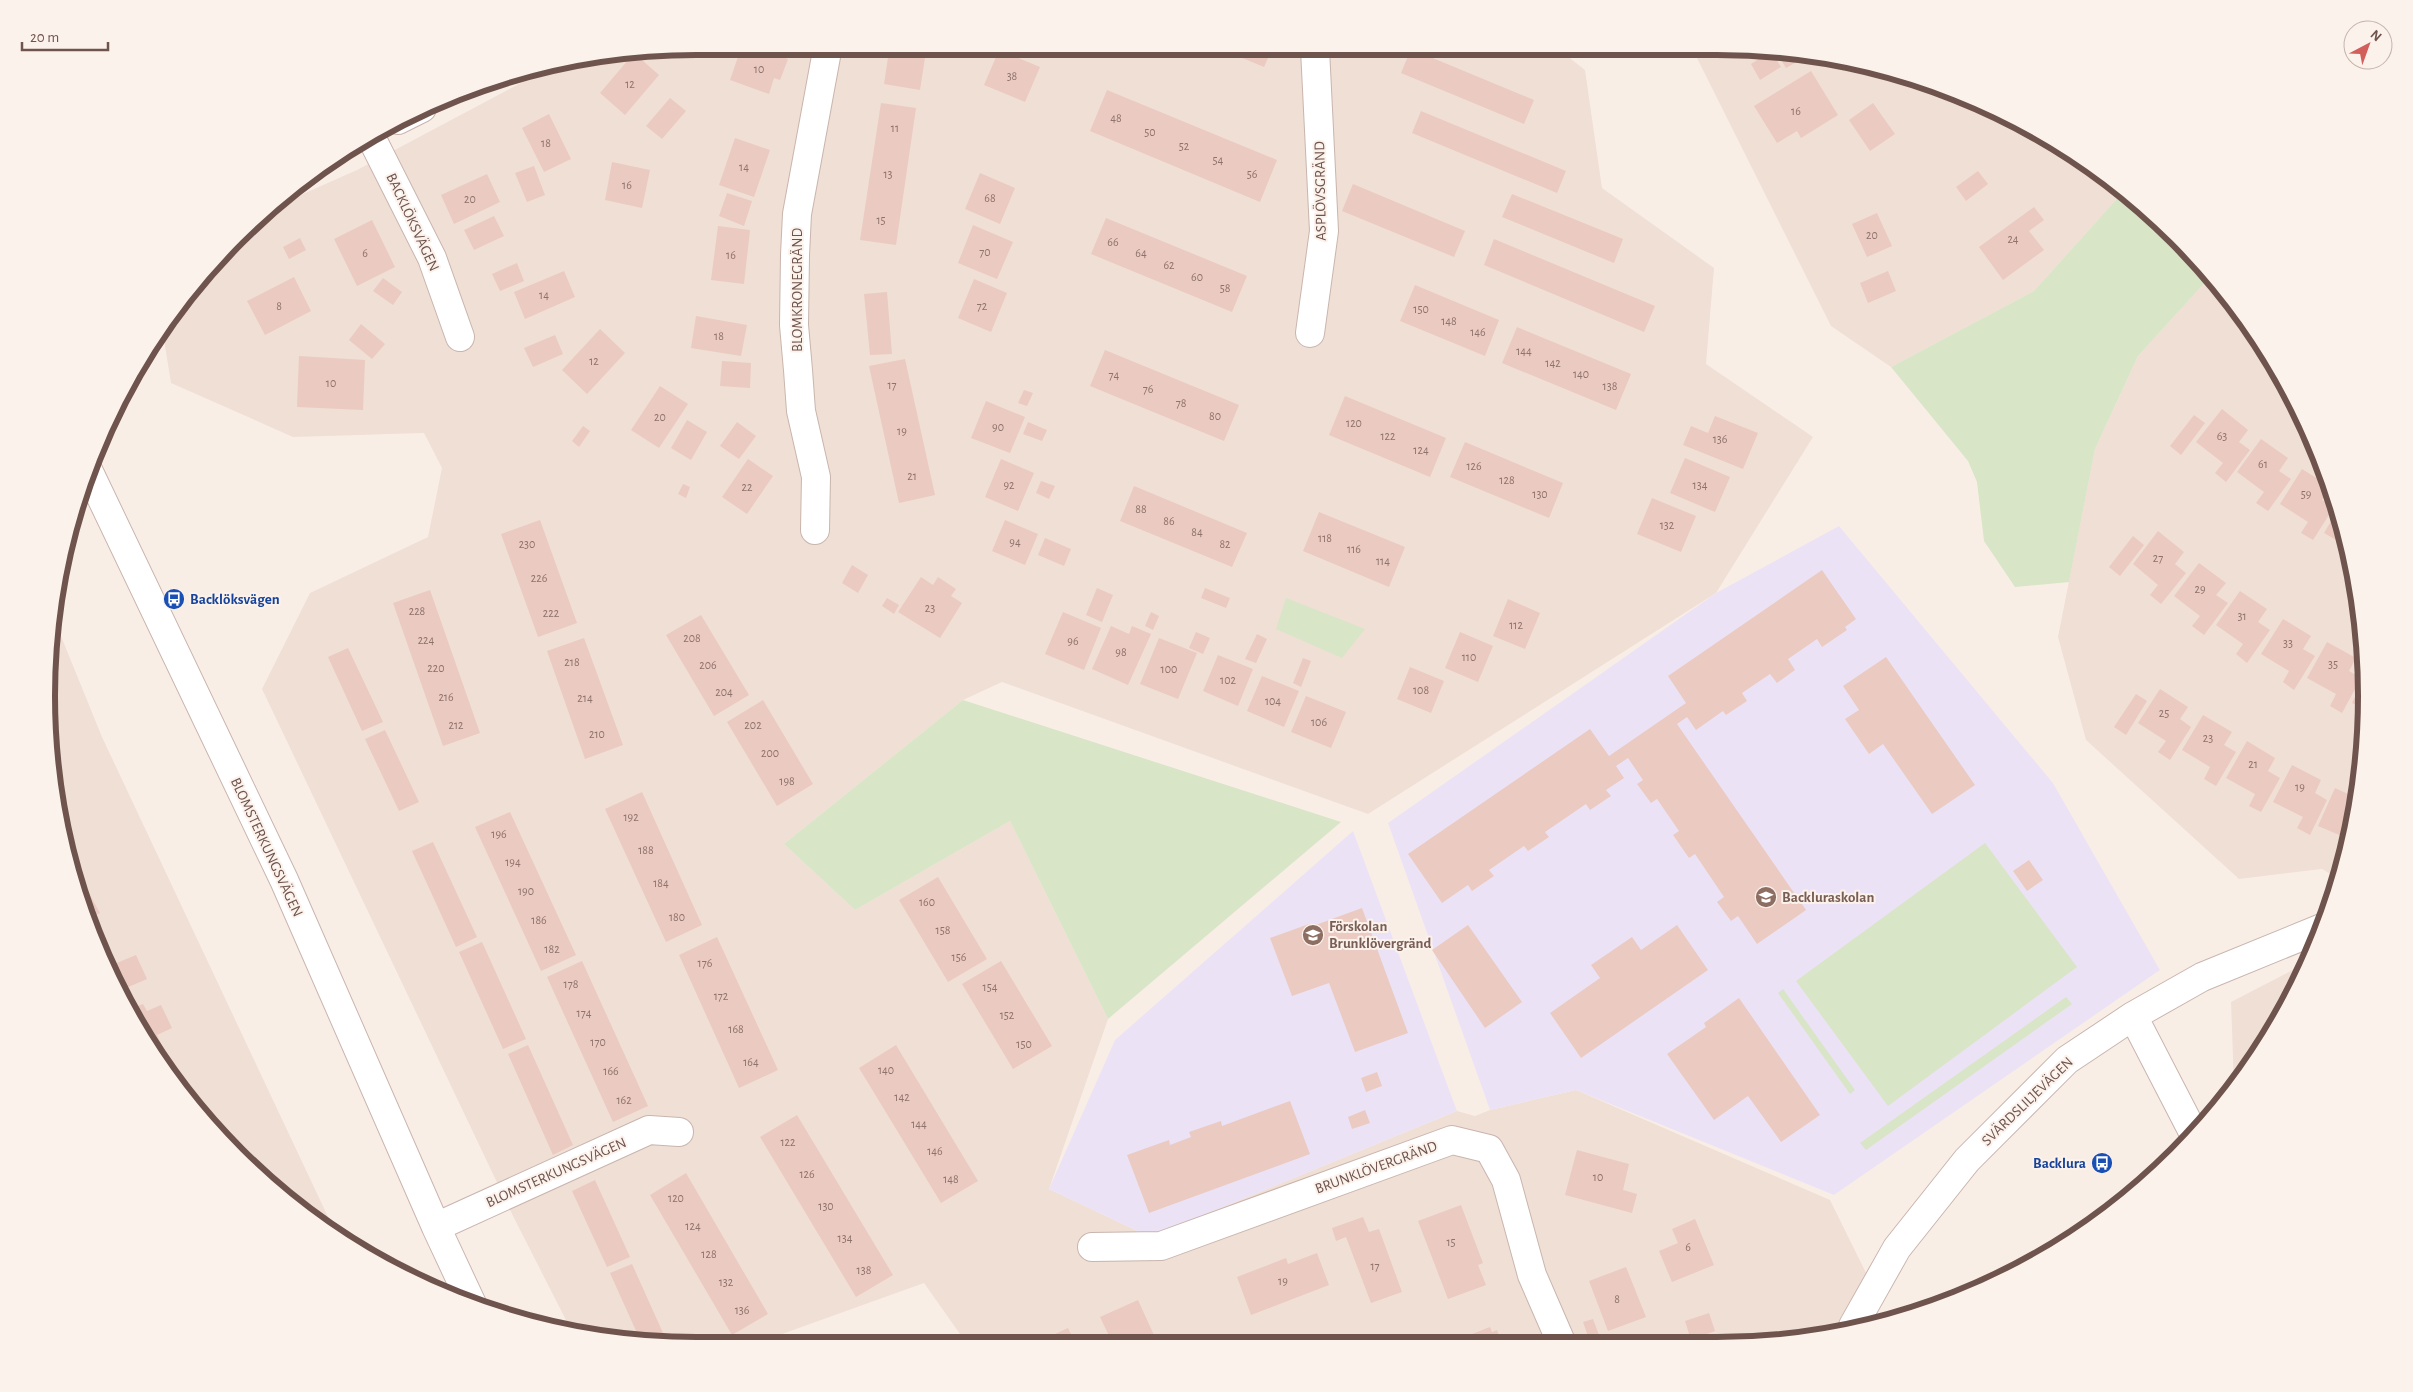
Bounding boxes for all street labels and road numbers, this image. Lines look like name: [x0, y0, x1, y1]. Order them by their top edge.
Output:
street label: ASPLÖVSGRÄND: [1310, 141, 1329, 241]
street label: BACKLÖKSVÄGEN: [383, 170, 444, 273]
street label: BLOMKRONEGRÄND: [789, 228, 805, 352]
street label: BLOMSTERKUNGSVÄGEN: [228, 775, 306, 919]
street label: SVÄRDSLILJEVÄGEN: [1978, 1053, 2076, 1149]
street label: BLOMSTERKUNGSVÄGEN: [483, 1134, 629, 1210]
street label: BRUNKLÖVERGRÄND: [1312, 1136, 1440, 1197]

